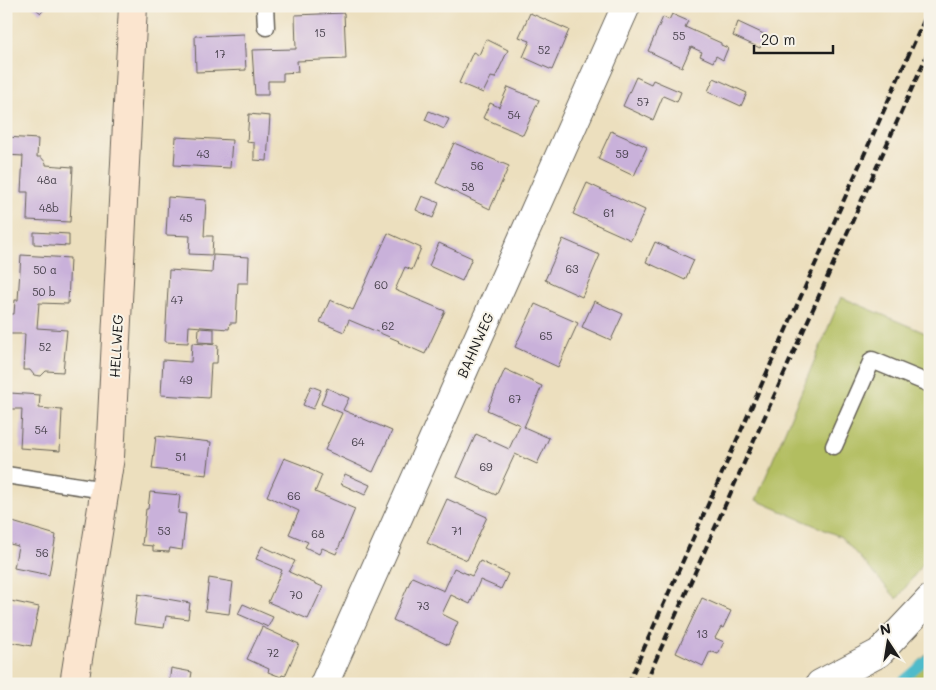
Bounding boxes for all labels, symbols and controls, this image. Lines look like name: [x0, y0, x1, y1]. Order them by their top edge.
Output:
scale bar: [754, 22, 832, 54]
house number: 15: [314, 25, 326, 40]
house number: 55: [673, 28, 685, 43]
text: 20 m: [761, 29, 795, 49]
house number: 52: [538, 42, 550, 57]
house number: 17: [214, 46, 226, 61]
house number: 57: [637, 94, 649, 109]
house number: 54: [508, 107, 521, 122]
house number: 43: [197, 146, 210, 161]
house number: 59: [616, 146, 629, 161]
house number: 56: [470, 158, 484, 173]
house number: 48a: [37, 172, 57, 187]
house number: 58: [461, 179, 475, 194]
house number: 48b: [39, 200, 59, 215]
house number: 61: [603, 205, 615, 220]
house number: 45: [180, 210, 192, 225]
house number: 63: [565, 261, 579, 276]
house number: 50 a: [33, 262, 57, 277]
house number: 60: [374, 277, 388, 292]
house number: 50 b: [32, 284, 56, 299]
house number: 47: [171, 292, 183, 307]
street label: BAHNWEG: [452, 309, 498, 381]
street label: HELLWEG: [105, 314, 127, 378]
house number: 62: [382, 318, 394, 333]
house number: 65: [539, 328, 553, 343]
house number: 52: [39, 339, 51, 354]
house number: 49: [180, 372, 193, 387]
house number: 67: [509, 391, 521, 406]
house number: 54: [35, 422, 48, 437]
house number: 64: [351, 434, 365, 449]
house number: 51: [175, 449, 187, 464]
house number: 69: [479, 459, 493, 474]
house number: 66: [287, 488, 301, 503]
house number: 53: [158, 523, 171, 538]
house number: 71: [451, 523, 463, 538]
house number: 68: [311, 526, 325, 541]
house number: 56: [35, 545, 49, 560]
house number: 70: [290, 587, 303, 602]
house number: 73: [417, 598, 430, 613]
north arrow: [864, 618, 914, 668]
text: N: [878, 618, 892, 639]
house number: 13: [696, 626, 708, 641]
house number: 72: [267, 645, 279, 660]

